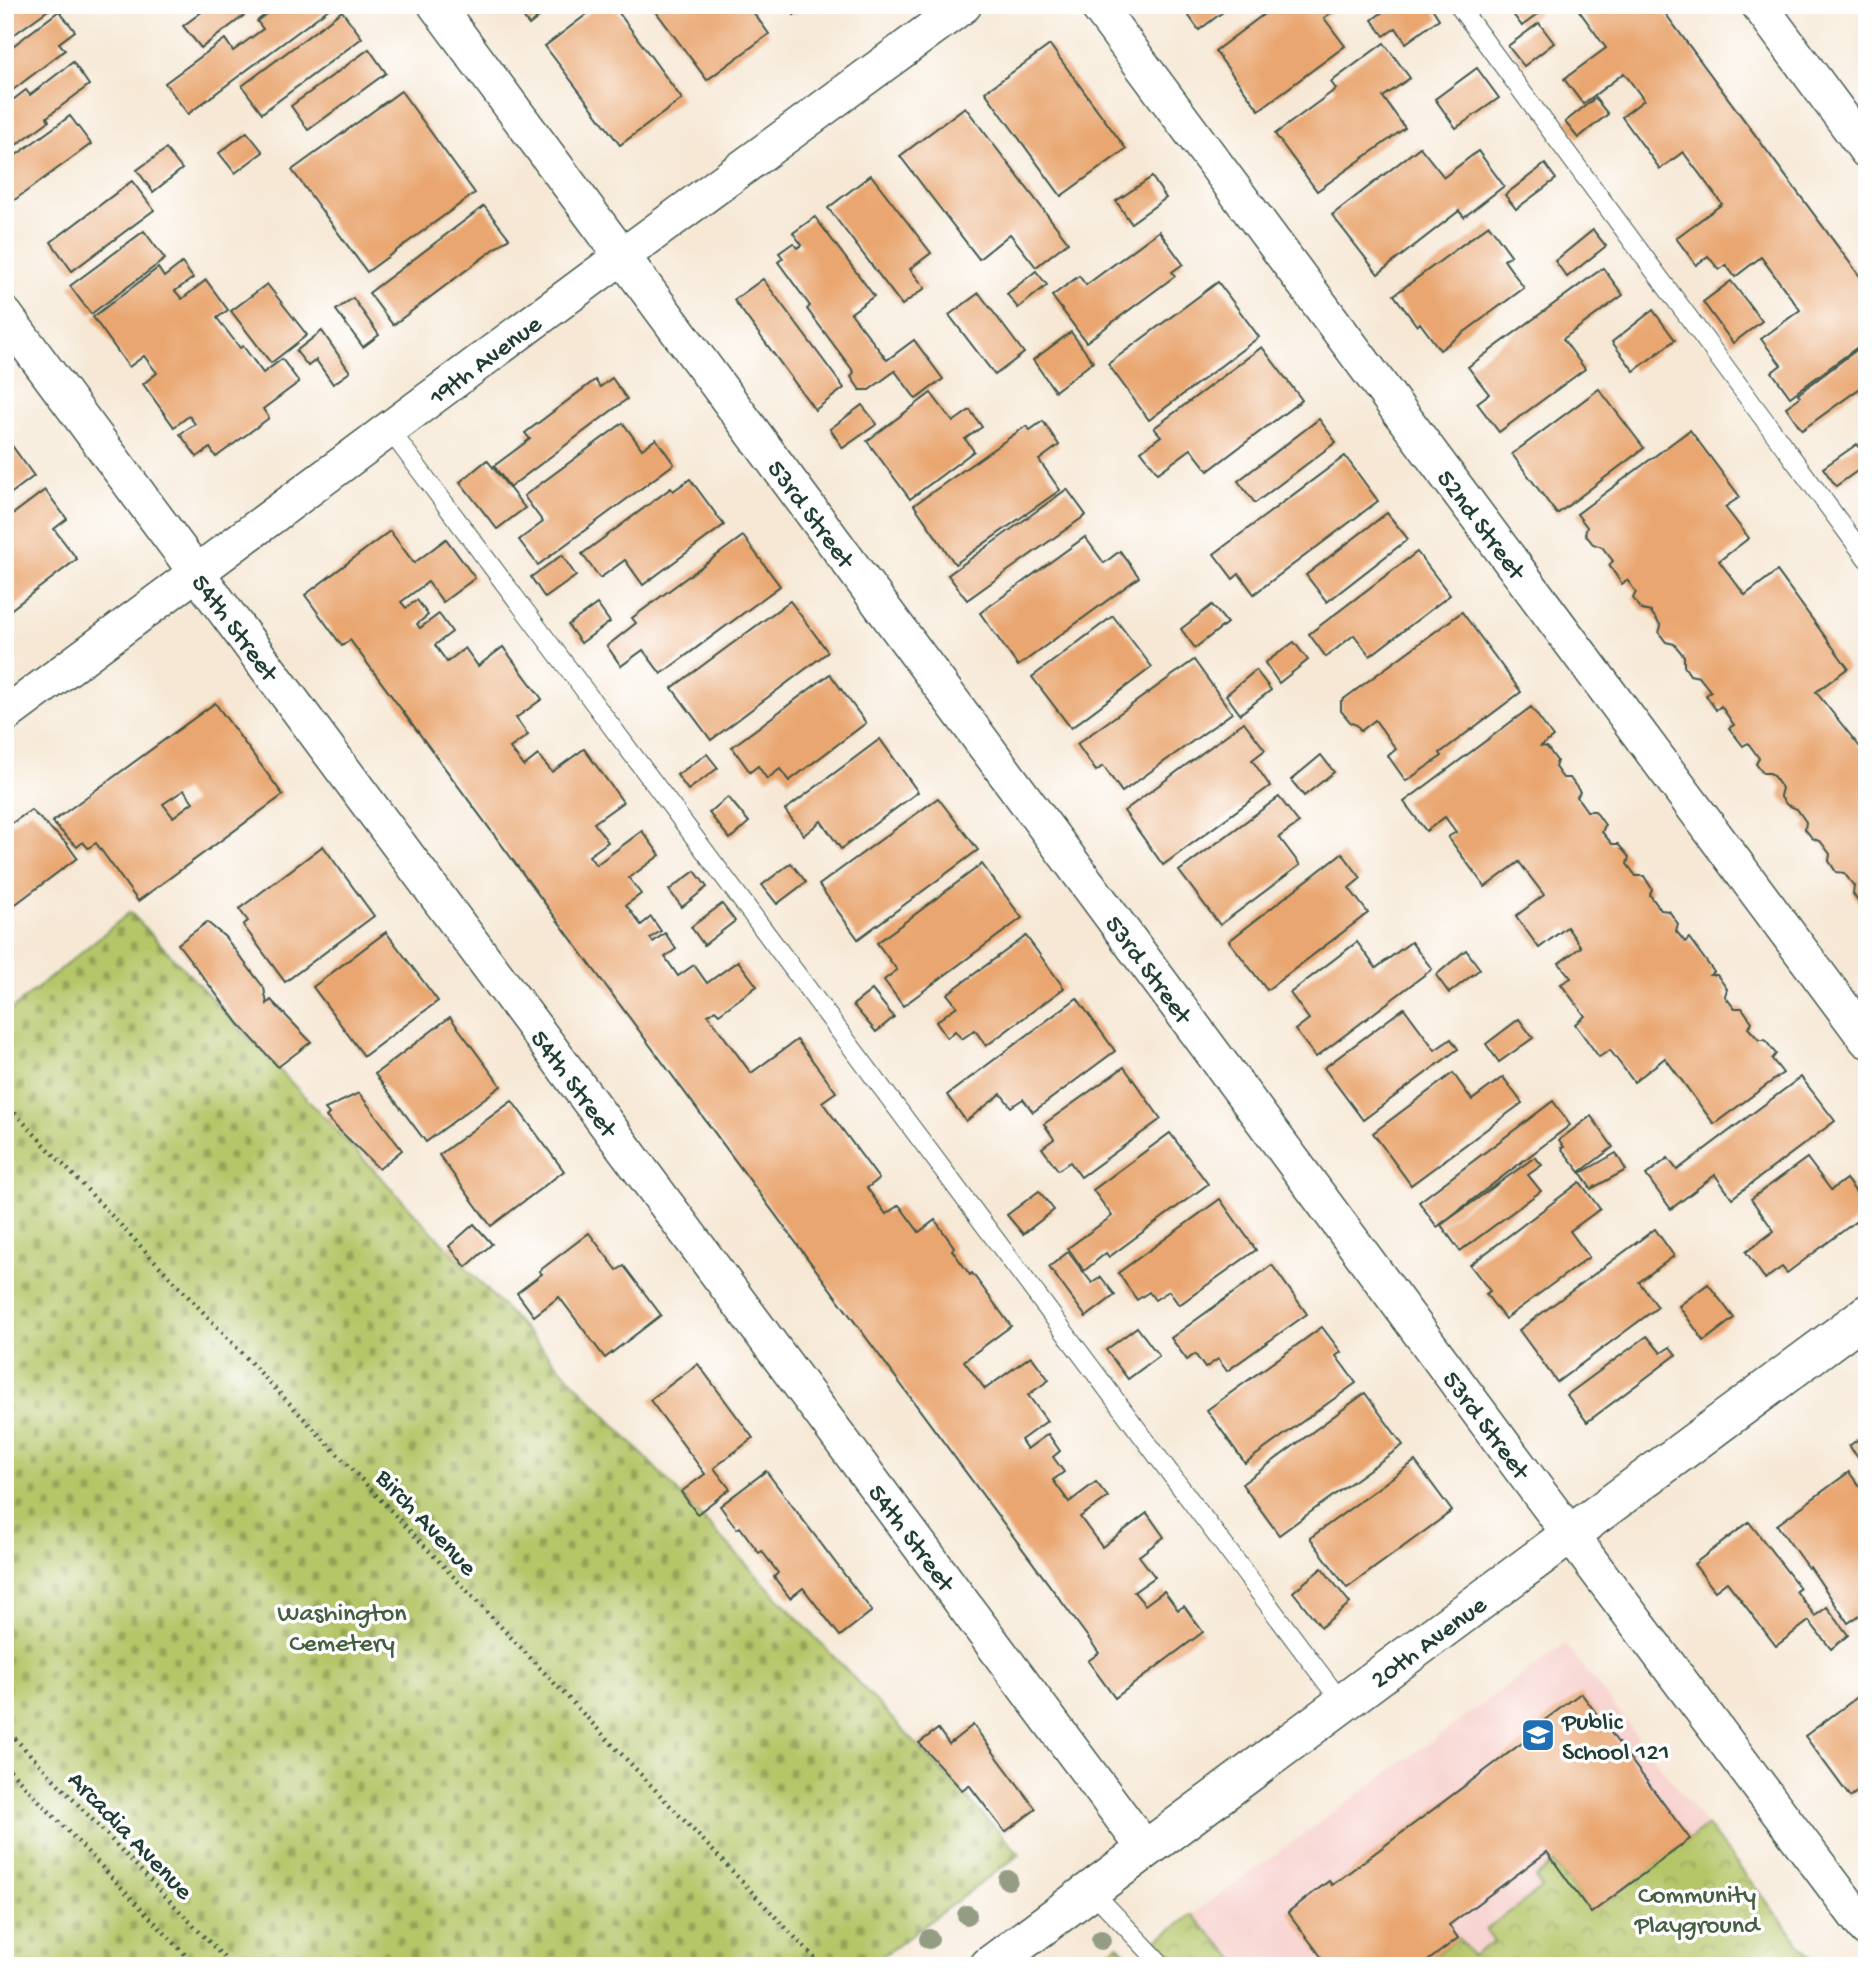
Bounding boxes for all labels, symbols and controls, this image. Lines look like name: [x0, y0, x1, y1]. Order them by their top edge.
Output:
street label: 19th Avenue: [423, 310, 550, 415]
street label: 53rd Street: [758, 455, 860, 578]
street label: 52nd Street: [1428, 465, 1532, 589]
street label: 54th Street: [183, 569, 284, 691]
street label: 53rd Street: [1096, 911, 1198, 1033]
street label: 54th Street: [522, 1025, 623, 1147]
street label: 53rd Street: [1434, 1366, 1536, 1489]
street label: Birch Avenue: [367, 1463, 483, 1585]
street label: 54th Street: [859, 1479, 961, 1601]
street label: 20th Avenue: [1366, 1591, 1495, 1697]
park label: Washington Cemetery: [277, 1600, 407, 1661]
place label: Public School 121: [1561, 1709, 1669, 1770]
school or university icon: Public School 121: [1519, 1716, 1557, 1754]
street label: Arcadia Avenue: [59, 1766, 198, 1909]
park label: Community Playground: [1634, 1882, 1761, 1943]

